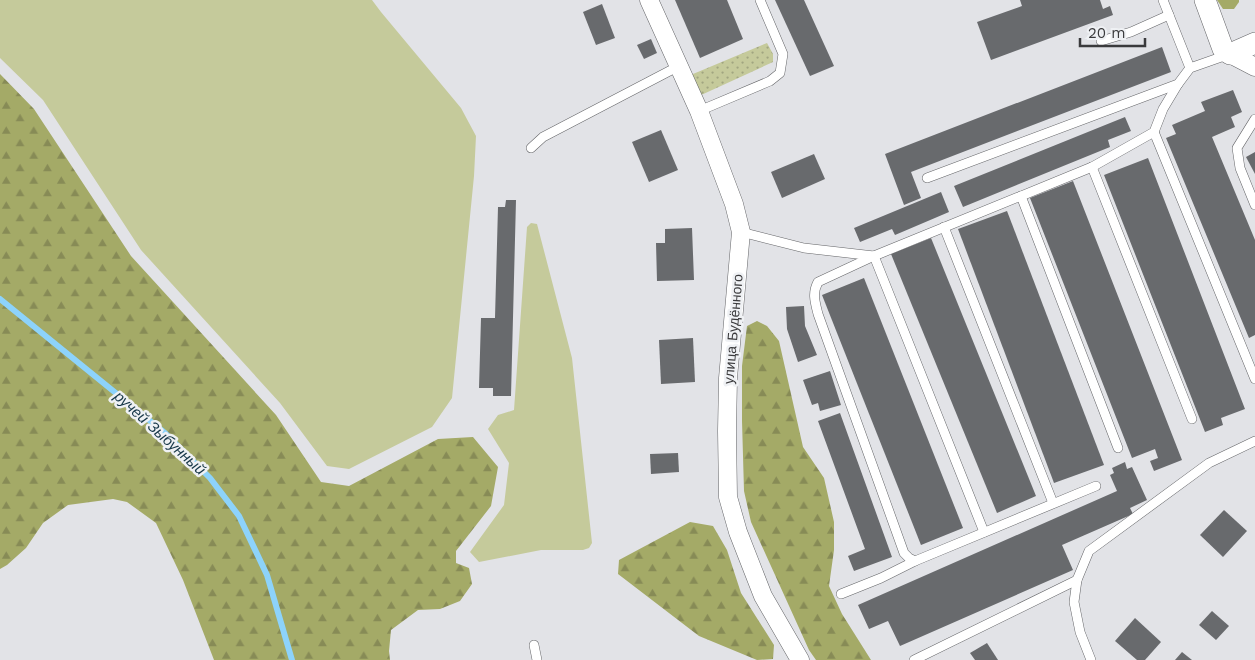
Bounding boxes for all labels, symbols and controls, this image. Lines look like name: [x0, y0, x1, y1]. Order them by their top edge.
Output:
scale bar: [1080, 15, 1145, 47]
text: 20 m: [1088, 24, 1126, 42]
street label: улица Будённого: [720, 273, 746, 385]
water label: ручей Зыбунный: [110, 387, 210, 479]

